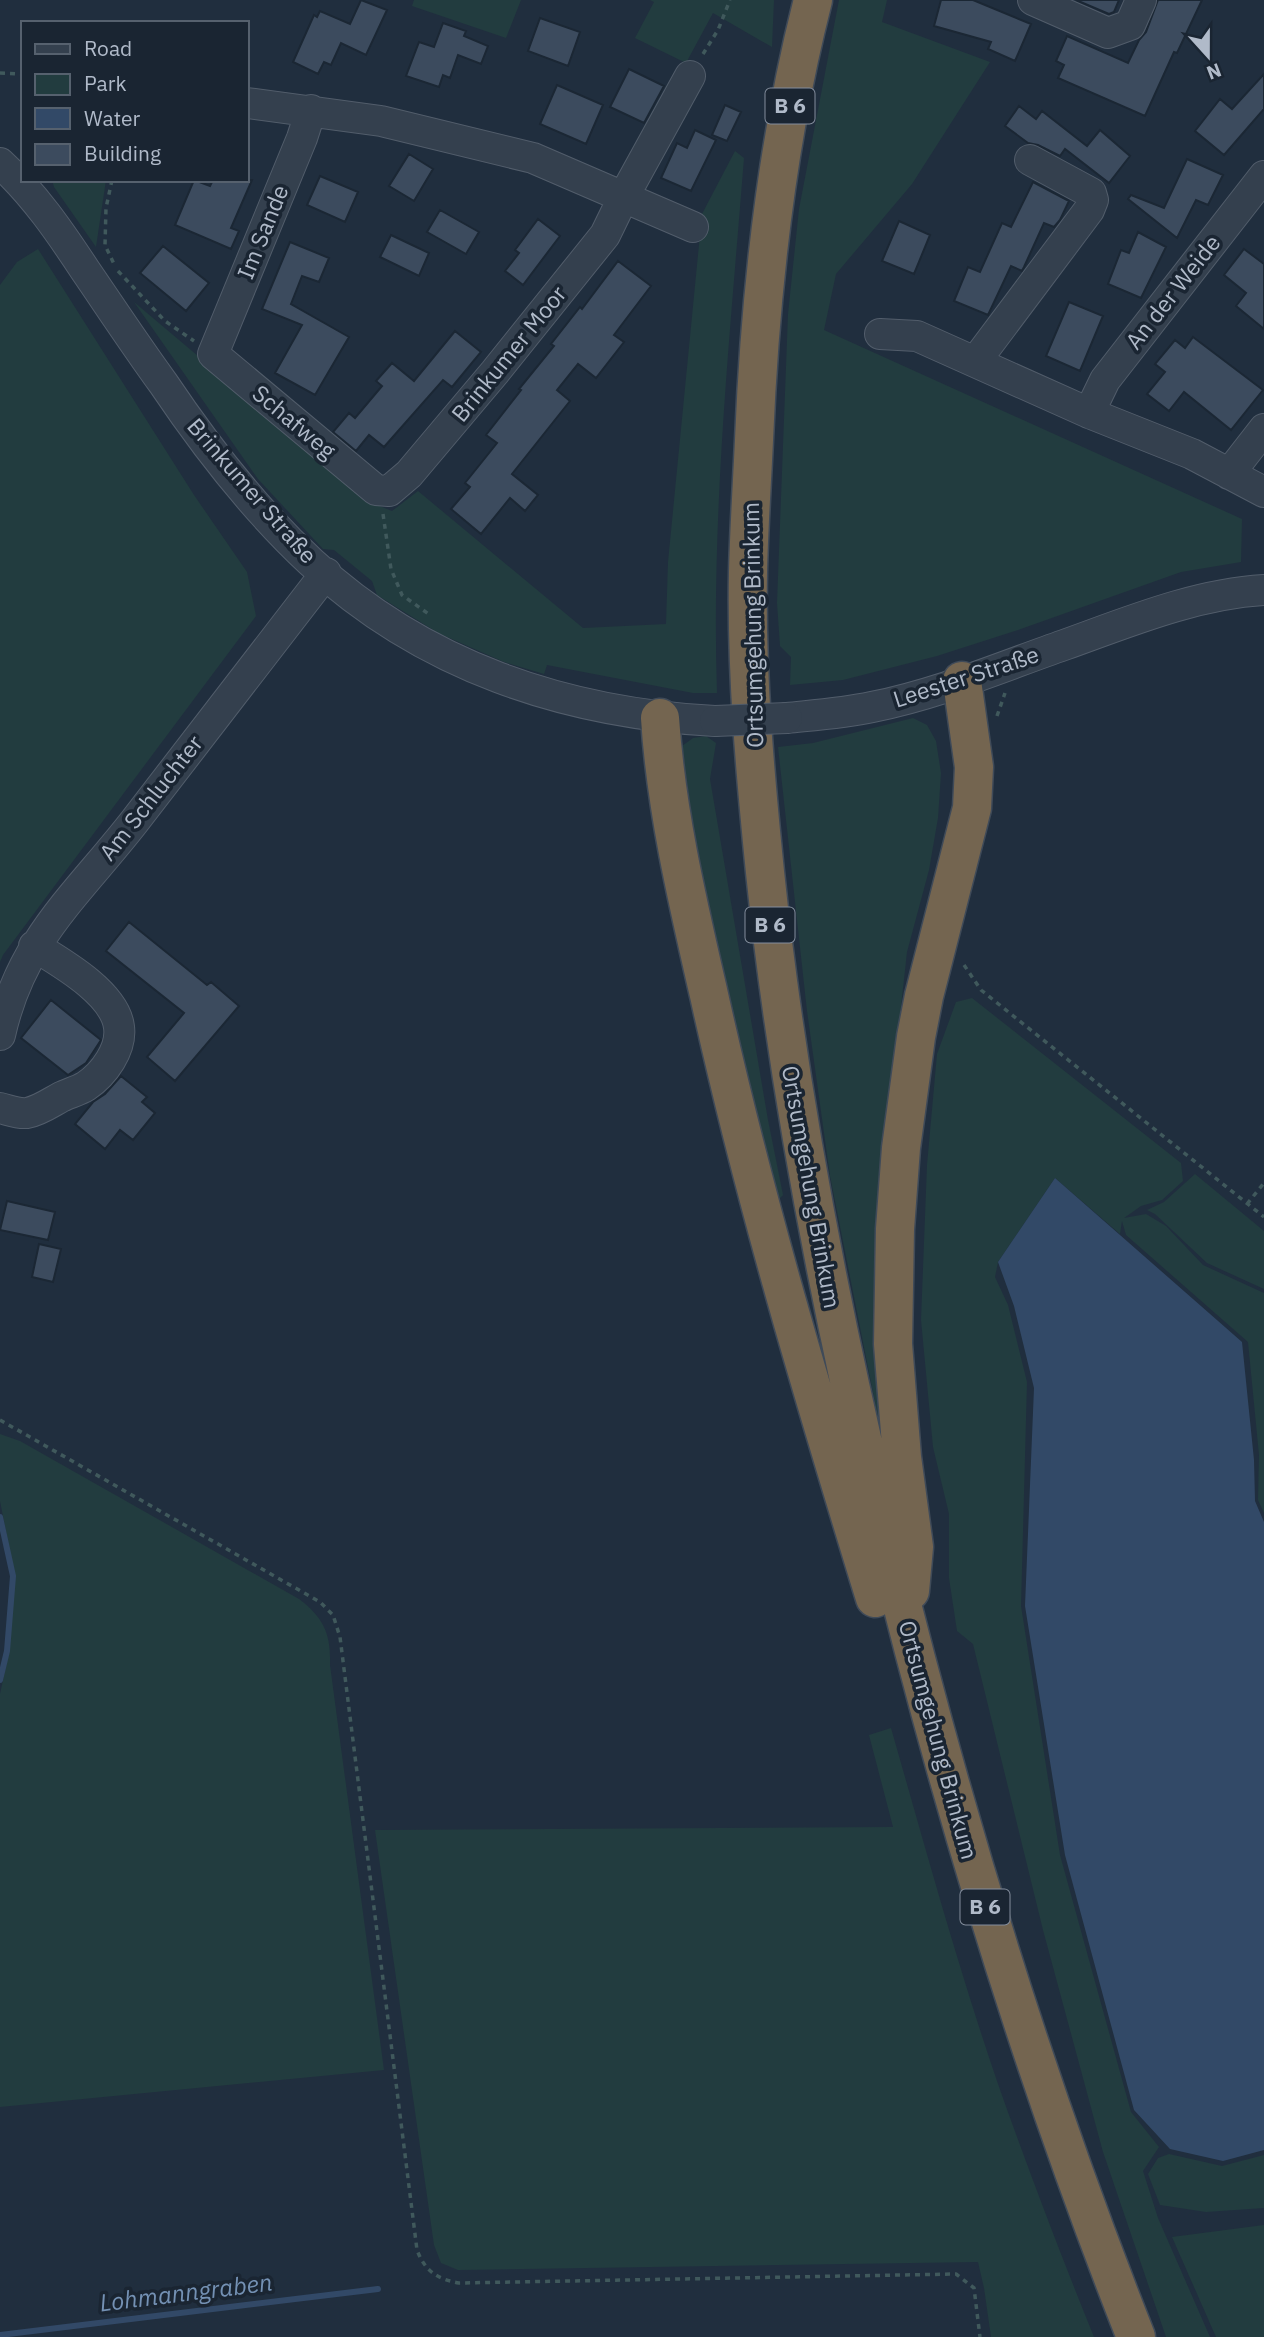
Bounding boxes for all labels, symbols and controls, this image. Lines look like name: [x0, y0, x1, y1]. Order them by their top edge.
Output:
legend: [21, 21, 248, 182]
north arrow: [1173, 21, 1243, 91]
text: Road: [84, 34, 132, 62]
text: N: [1203, 58, 1225, 86]
text: Park: [84, 69, 127, 97]
road number: B 6: [766, 88, 814, 124]
text: Water: [84, 104, 141, 132]
text: Building: [84, 139, 161, 167]
street label: Im Sande: [230, 180, 295, 283]
street label: An der Weide: [1118, 228, 1226, 355]
street label: Brinkumer Moor: [444, 279, 573, 428]
street label: Schafweg: [247, 378, 343, 465]
street label: Brinkumer Straße: [181, 411, 324, 569]
street label: Ortsumgehung Brinkum: [735, 502, 769, 748]
street label: Leester Straße: [889, 638, 1042, 714]
street label: Am Schluchter: [92, 728, 209, 866]
road number: B 6: [746, 908, 794, 942]
street label: Ortsumgehung Brinkum: [776, 1063, 848, 1311]
street label: Ortsumgehung Brinkum: [893, 1617, 985, 1862]
road number: B 6: [960, 1890, 1010, 1924]
water label: Lohmanngraben: [98, 2266, 274, 2318]

